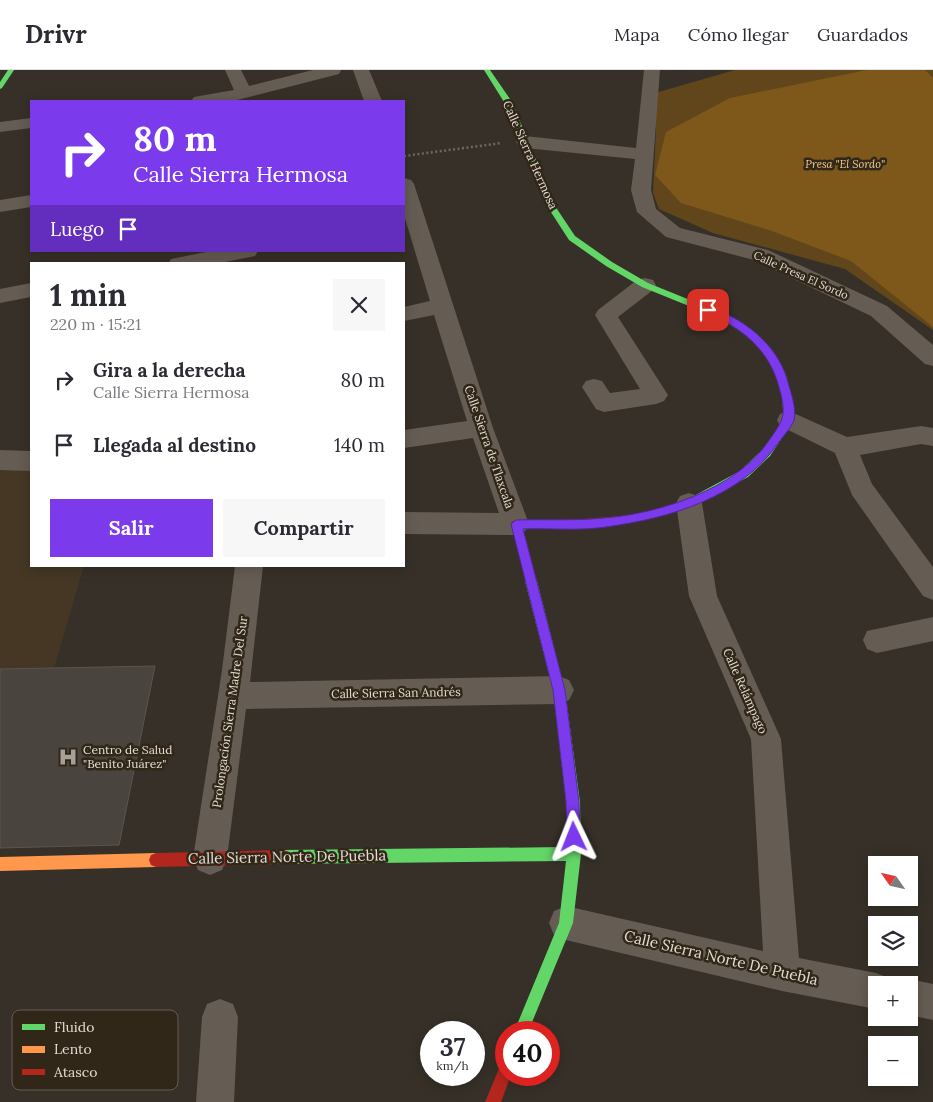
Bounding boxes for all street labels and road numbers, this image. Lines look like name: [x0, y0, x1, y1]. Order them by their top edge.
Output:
street label: Calle Sierra Hermosa: [500, 98, 561, 211]
street label: Calle Presa El Sordo: [751, 248, 851, 302]
street label: Calle Sierra de Tlaxcala: [461, 383, 518, 510]
street label: Prolongación Sierra Madre Del Sur: [209, 614, 251, 809]
street label: Calle Relámpago: [720, 646, 771, 736]
street label: Calle Sierra San Andrés: [331, 684, 461, 701]
street label: Calle Sierra Norte De Puebla: [188, 845, 387, 868]
street label: Calle Sierra Norte De Puebla: [622, 926, 820, 989]

